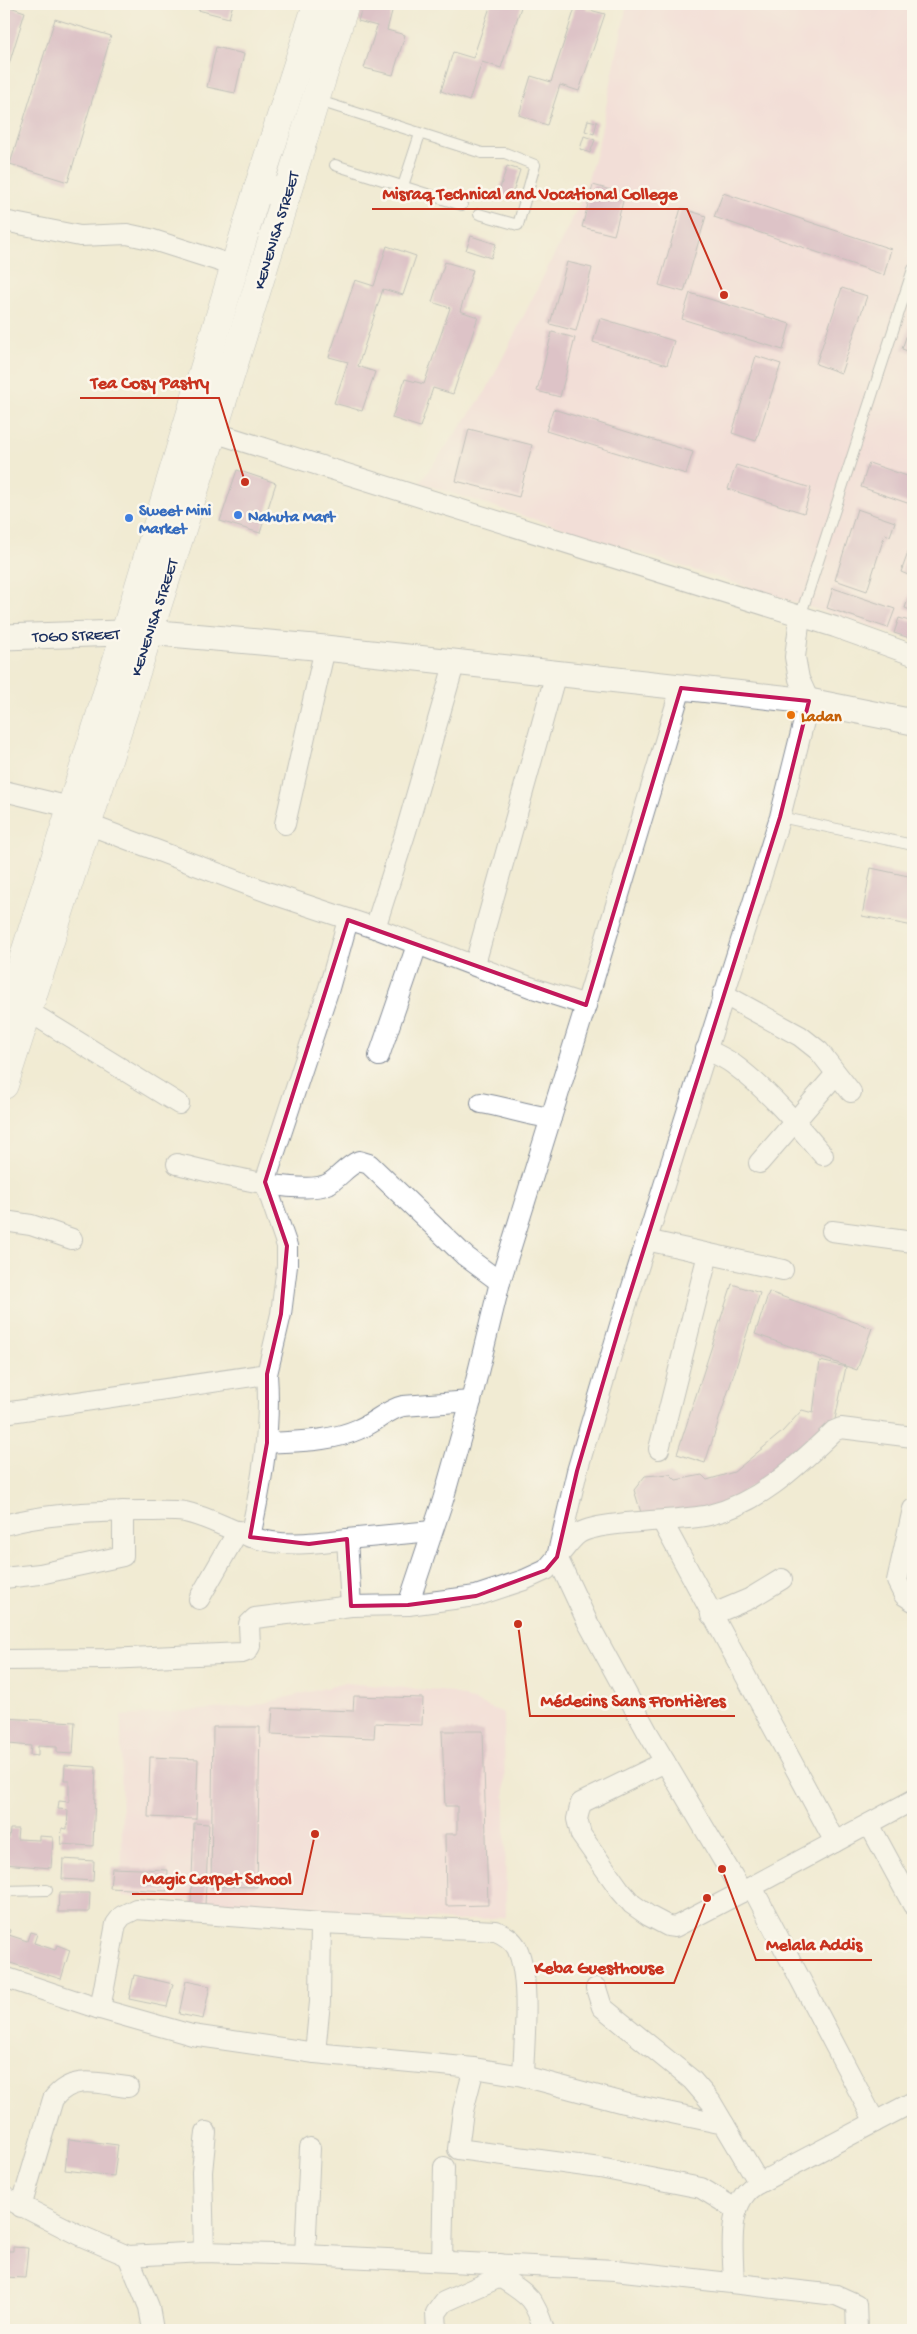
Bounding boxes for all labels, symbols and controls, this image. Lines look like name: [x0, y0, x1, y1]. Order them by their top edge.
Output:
street label: KENENISA STREET: [251, 169, 306, 292]
callout: Misraq Technical and Vocational College: [372, 176, 687, 209]
text: Misraq Technical and Vocational College: [382, 185, 678, 206]
callout: Tea Cosy Pastry: [80, 365, 219, 398]
text: Tea Cosy Pastry: [89, 374, 209, 395]
place label: Sweet Mini Market: [139, 503, 212, 540]
marker: Nahuta Mart: [232, 509, 244, 521]
place label: Nahuta Mart: [248, 509, 336, 528]
marker: Sweet Mini Market: [123, 512, 135, 524]
street label: KENENISA STREET: [128, 556, 185, 679]
street label: TOGO STREET: [31, 626, 121, 649]
marker: Ladan: [785, 709, 797, 721]
place label: Ladan: [801, 709, 842, 728]
callout: Médecins Sans Frontières: [530, 1683, 735, 1716]
text: Médecins Sans Frontières: [540, 1692, 727, 1713]
callout: Magic Carpet School: [132, 1861, 302, 1894]
text: Magic Carpet School: [142, 1870, 292, 1891]
callout: Melala Addis: [756, 1927, 872, 1960]
text: Melala Addis: [766, 1936, 863, 1957]
callout: Keba Guesthouse: [524, 1950, 674, 1983]
text: Keba Guesthouse: [533, 1959, 664, 1980]

